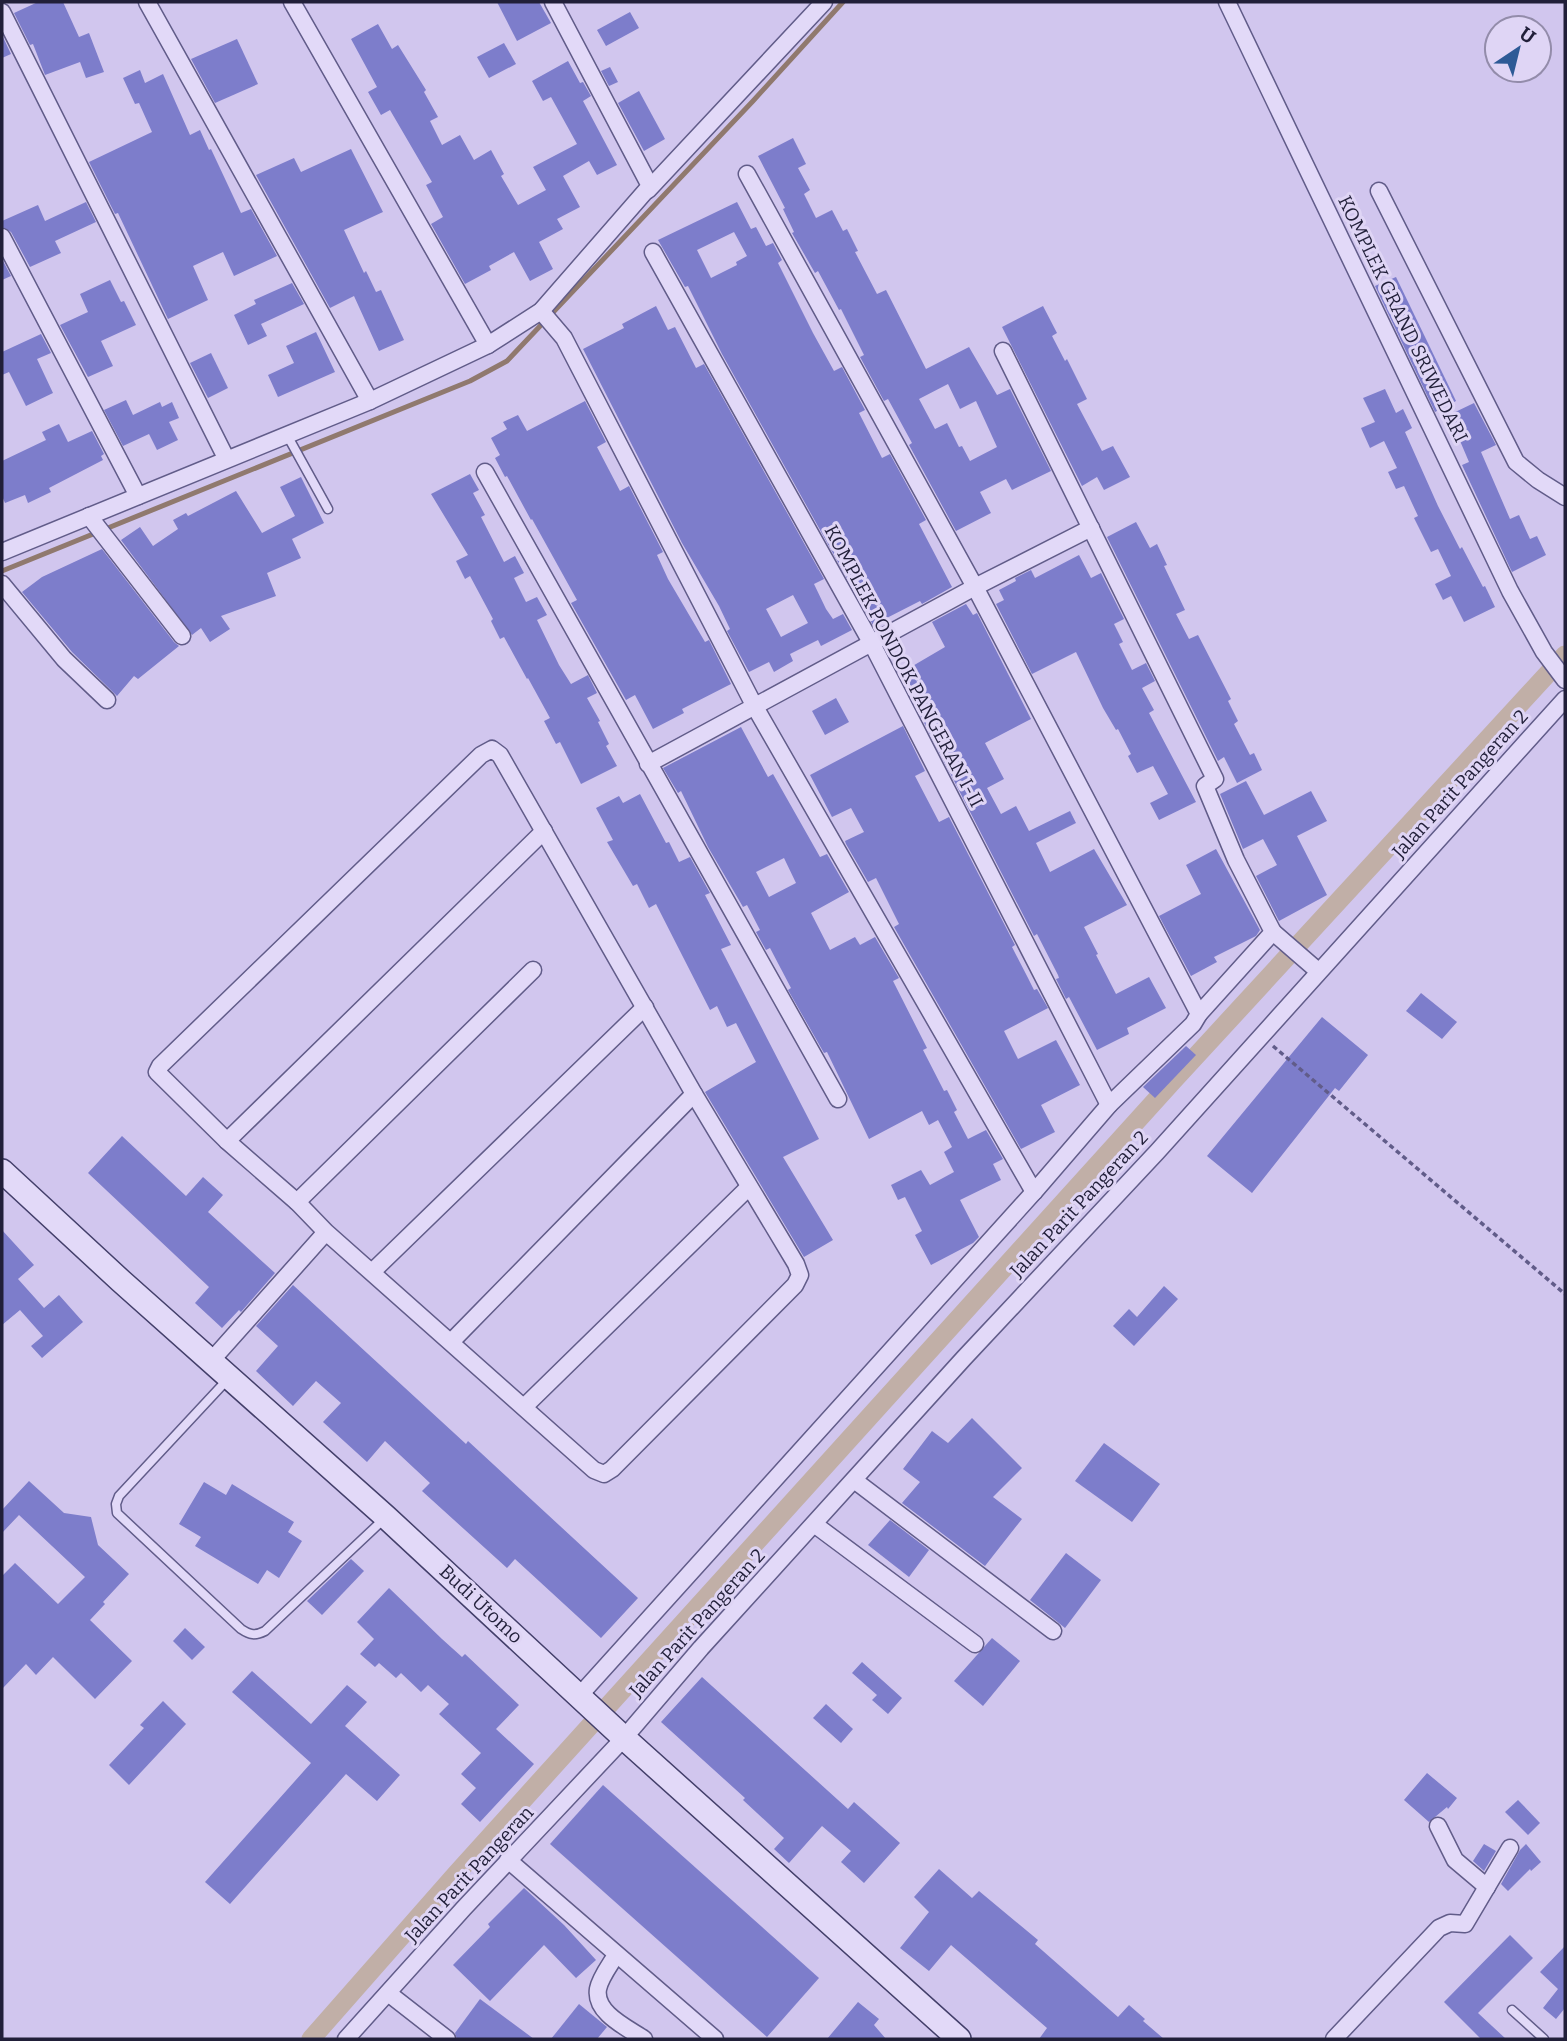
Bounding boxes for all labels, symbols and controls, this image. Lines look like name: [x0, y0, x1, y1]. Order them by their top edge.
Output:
north arrow: [1483, 14, 1553, 84]
text: U: [1515, 22, 1540, 49]
street label: KOMPLEK GRAND SRIWEDARI: [1333, 192, 1473, 446]
street label: KOMPLEK PONDOK PANGERAN I-II: [820, 521, 988, 811]
street label: Jalan Parit Pangeran 2: [1387, 705, 1533, 864]
street label: Jalan Parit Pangeran 2: [1004, 1126, 1153, 1283]
street label: Jalan Parit Pangeran 2: [624, 1544, 770, 1703]
street label: Budi Utomo: [435, 1560, 527, 1648]
street label: Jalan Parit Pangeran: [399, 1801, 538, 1948]

